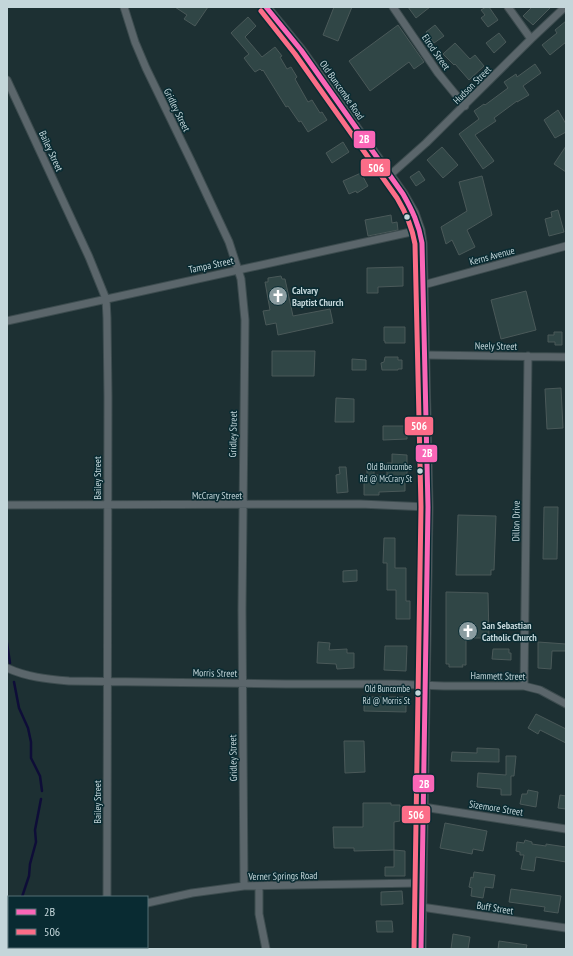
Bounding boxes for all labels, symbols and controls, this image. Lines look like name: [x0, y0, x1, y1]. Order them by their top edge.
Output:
street label: Elrod Street: [419, 32, 453, 73]
street label: Old Buncombe Road: [317, 58, 367, 122]
street label: Hudson Street: [450, 63, 494, 107]
street label: Gridley Street: [161, 86, 193, 134]
street label: Bailey Street: [36, 129, 66, 174]
line badge: 2B: [353, 130, 376, 149]
text: 2B: [359, 132, 370, 146]
line badge: 506: [360, 158, 391, 177]
text: 506: [368, 161, 384, 175]
unlabelled marker: [402, 212, 412, 222]
street label: Kerns Avenue: [468, 244, 516, 268]
street label: Tampa Street: [187, 254, 235, 276]
place label: Calvary Baptist Church: [292, 284, 344, 309]
church icon: Calvary Baptist Church: [267, 285, 289, 307]
street label: Neely Street: [475, 339, 517, 353]
street label: Gridley Street: [226, 410, 240, 457]
line badge: 506: [404, 416, 434, 436]
text: 506: [411, 419, 427, 433]
line badge: 2B: [415, 444, 438, 463]
text: 2B: [422, 446, 433, 460]
street label: Bailey Street: [91, 456, 104, 500]
place label: Old Buncombe Rd @ McCrary St: [359, 461, 413, 484]
marker: Old Buncombe Rd @ McCrary St: [415, 466, 425, 476]
street label: McCrary Street: [192, 489, 242, 502]
street label: Dillon Drive: [509, 500, 523, 542]
place label: San Sebastian Catholic Church: [482, 619, 537, 644]
church icon: San Sebastian Catholic Church: [457, 620, 479, 642]
street label: Morris Street: [193, 666, 238, 680]
street label: Hammett Street: [470, 669, 526, 683]
place label: Old Buncombe Rd @ Morris St: [362, 683, 411, 706]
marker: Old Buncombe Rd @ Morris St: [413, 688, 423, 698]
street label: Gridley Street: [226, 734, 240, 781]
line badge: 2B: [412, 774, 435, 793]
text: 2B: [419, 777, 430, 791]
street label: Bailey Street: [91, 780, 104, 824]
street label: Sizemore Street: [468, 797, 524, 819]
line badge: 506: [401, 805, 431, 824]
text: 506: [408, 808, 424, 822]
street label: Verner Springs Road: [247, 869, 318, 883]
legend: [8, 896, 148, 948]
street label: Buff Street: [476, 899, 515, 917]
text: 2B: [44, 904, 55, 919]
text: 506: [44, 924, 60, 939]

